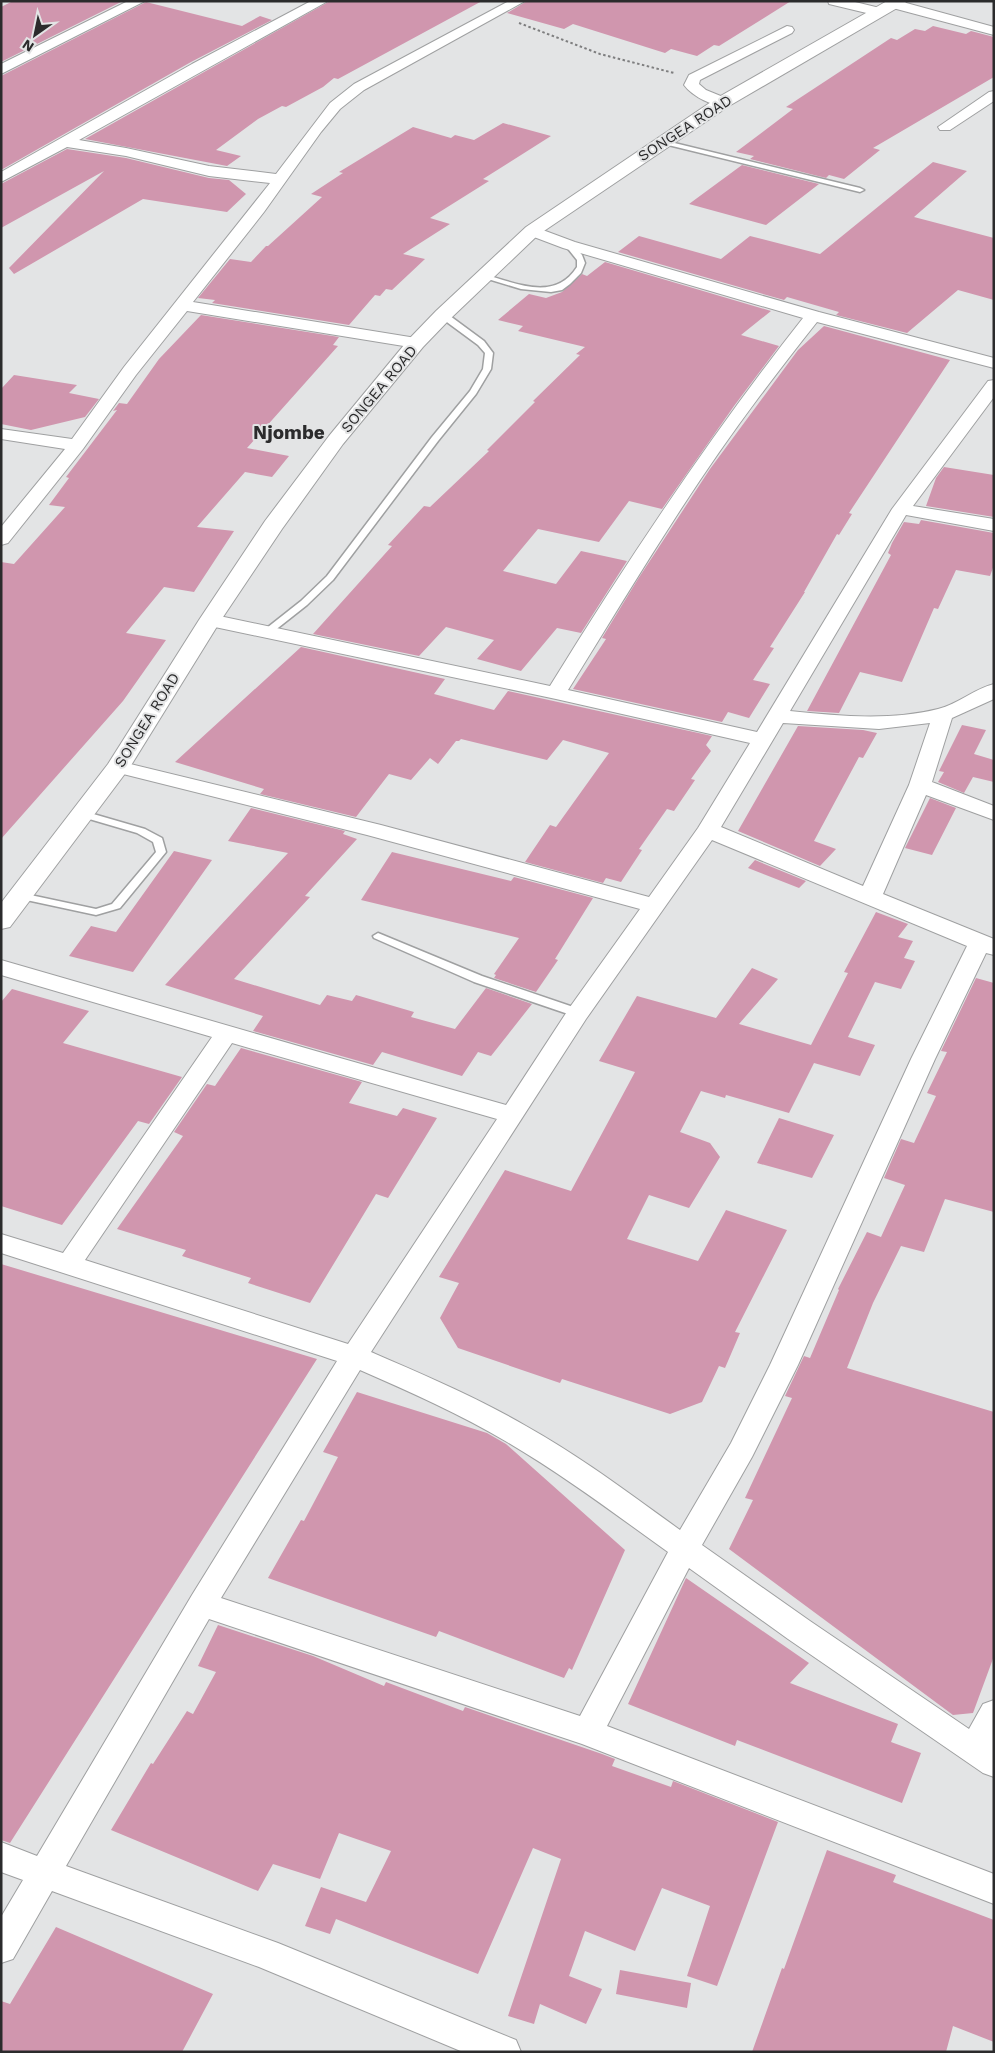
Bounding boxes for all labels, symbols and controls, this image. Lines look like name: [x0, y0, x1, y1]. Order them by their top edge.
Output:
north arrow: [10, 10, 60, 60]
text: N: [19, 36, 37, 55]
street label: SONGEA ROAD: [635, 91, 735, 165]
street label: SONGEA ROAD: [337, 342, 421, 436]
district label: Njombe: [253, 421, 325, 444]
street label: SONGEA ROAD: [111, 669, 183, 771]

